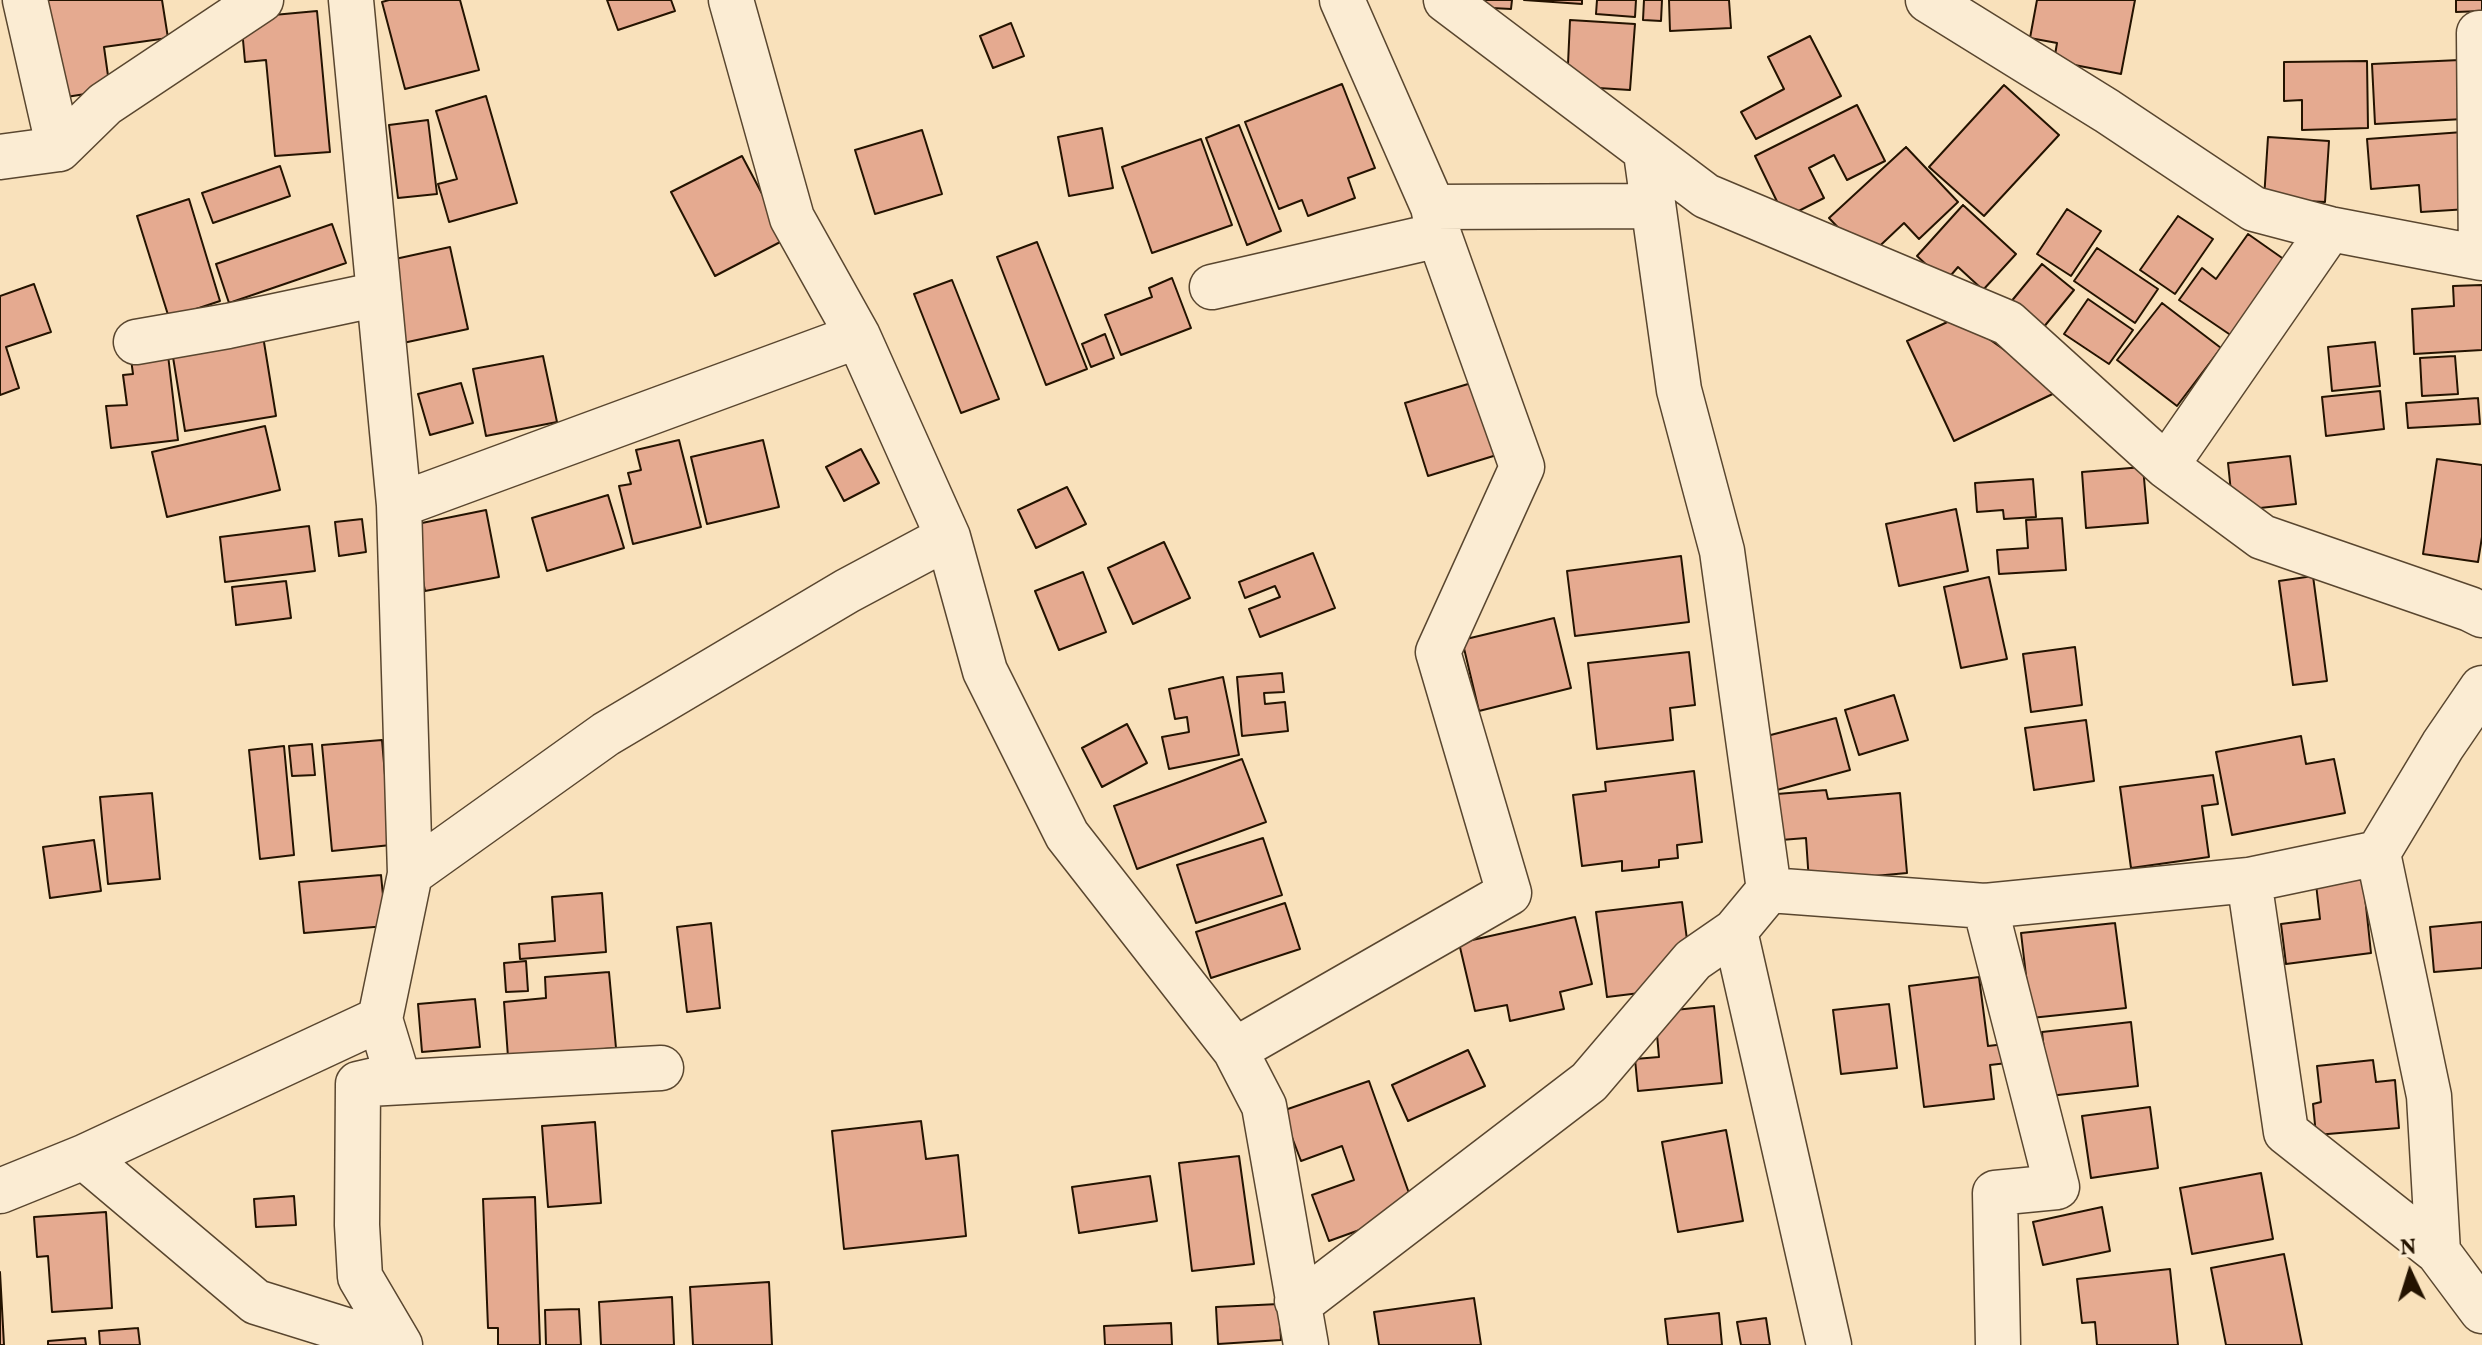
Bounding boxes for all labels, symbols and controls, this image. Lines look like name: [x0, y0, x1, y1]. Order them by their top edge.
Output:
north arrow: [2370, 1233, 2450, 1313]
text: N: [2399, 1233, 2417, 1265]

